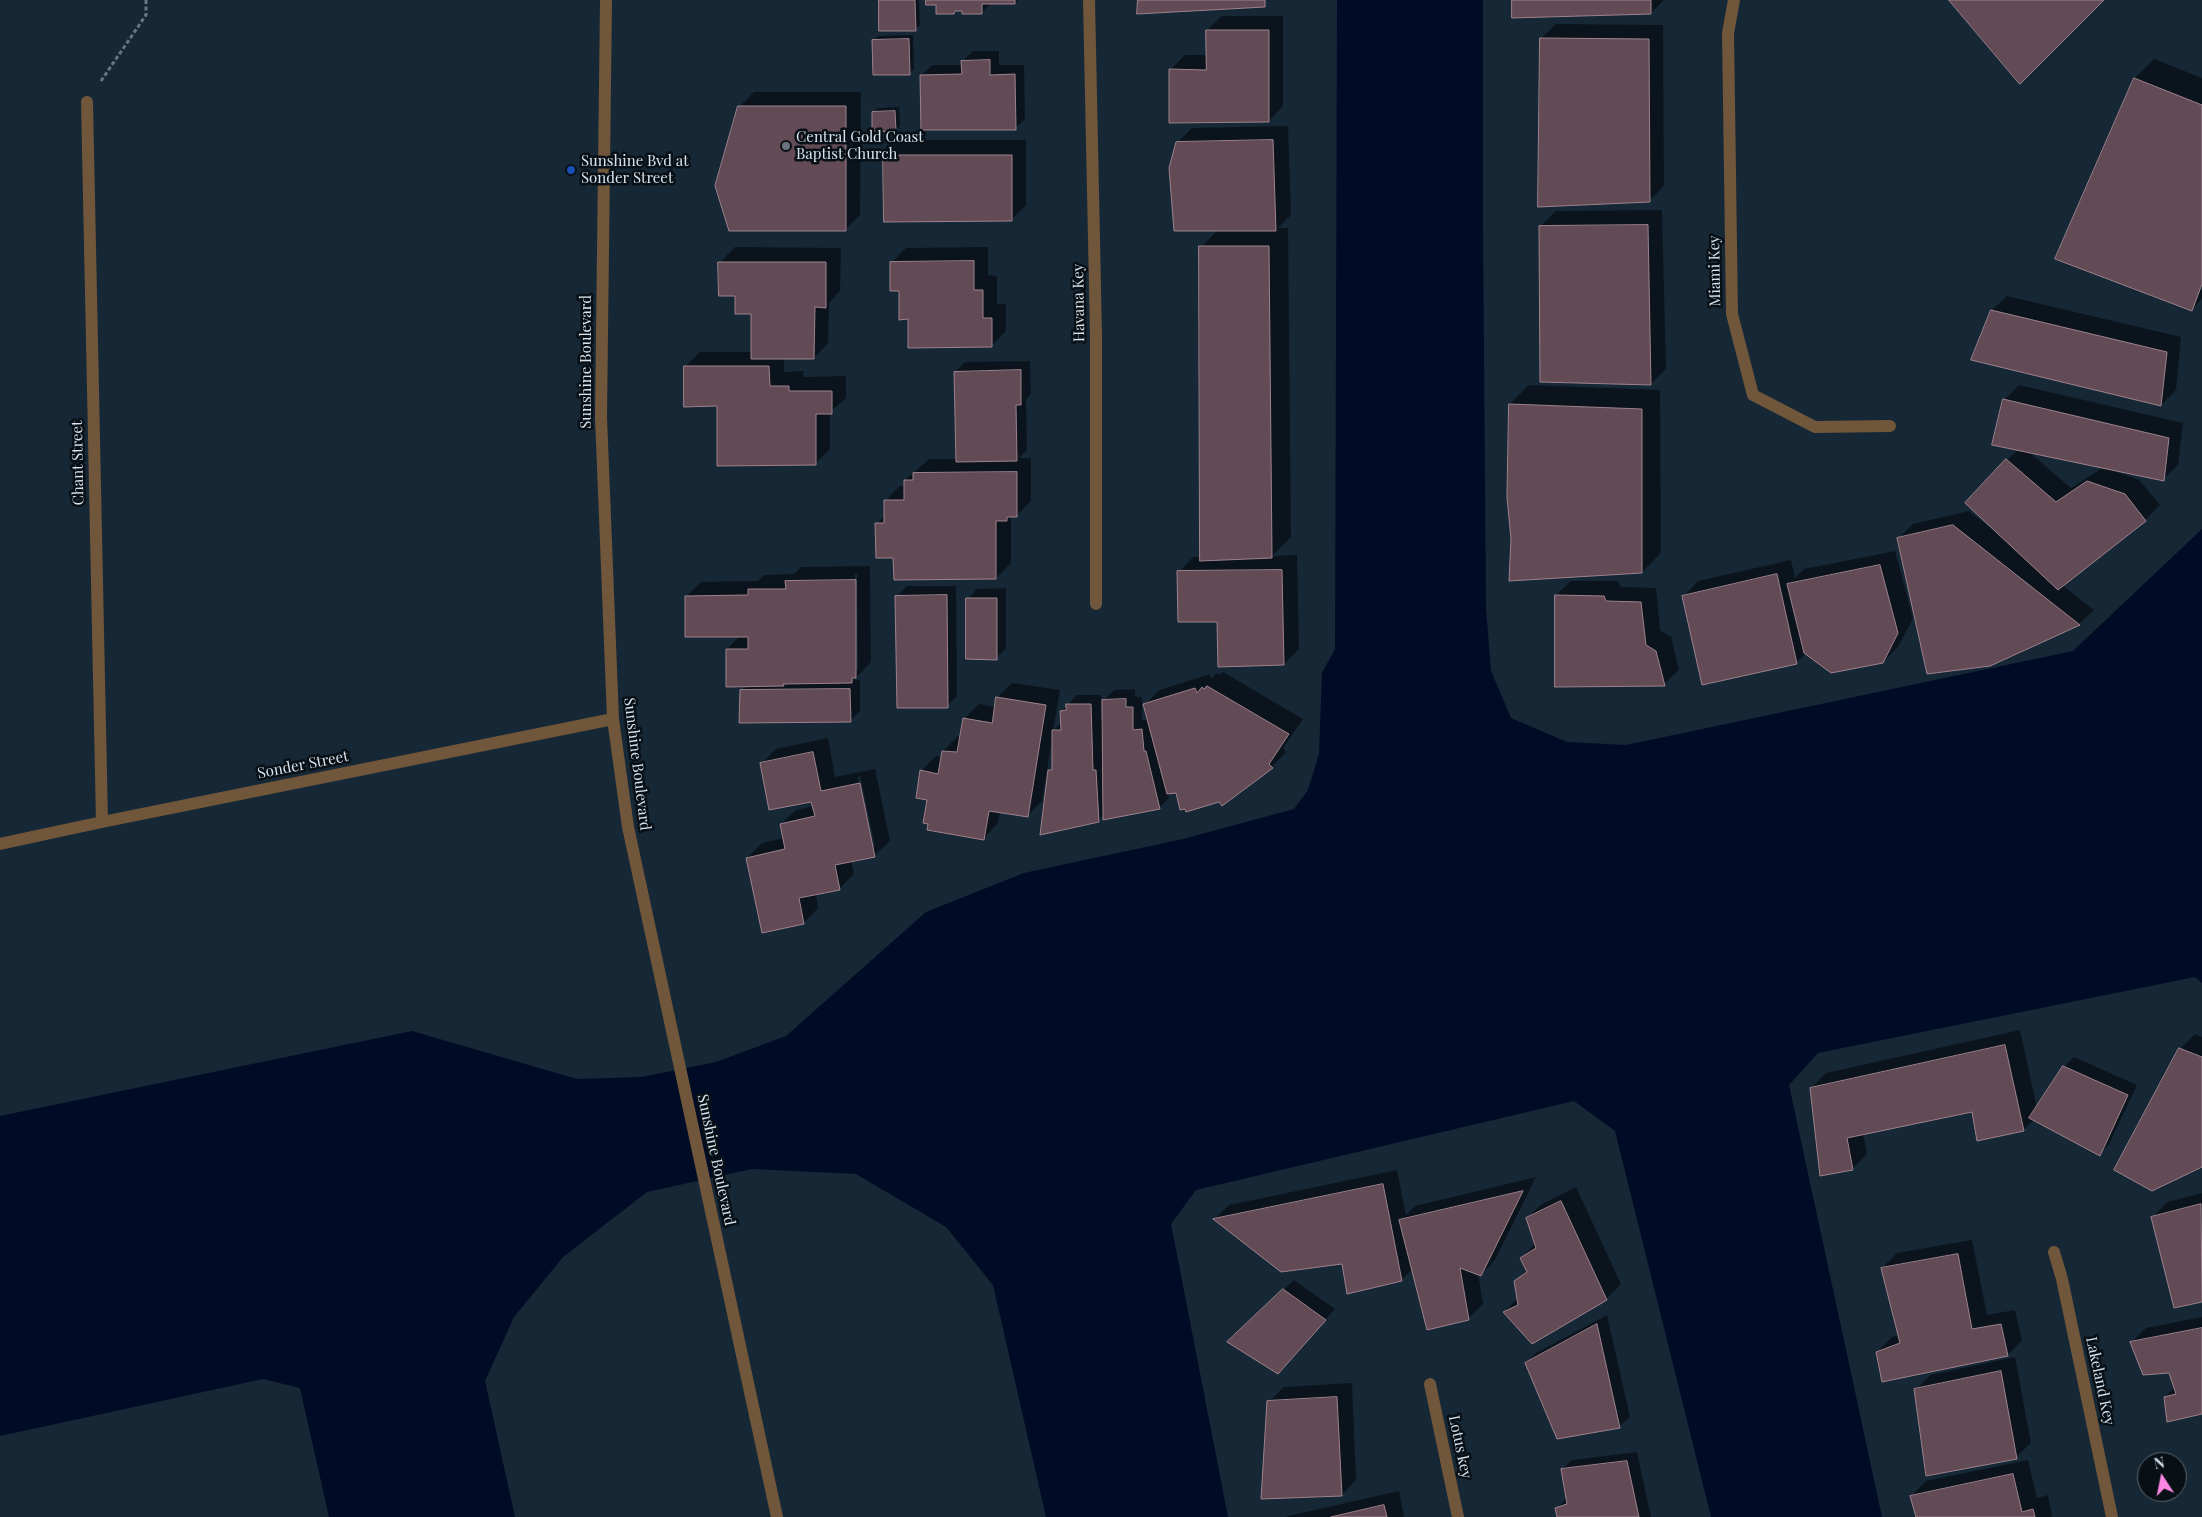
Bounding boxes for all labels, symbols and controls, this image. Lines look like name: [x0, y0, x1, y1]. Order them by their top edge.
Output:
place label: Central Gold Coast Baptist Church: [796, 128, 924, 163]
marker: Central Gold Coast Baptist Church: [780, 140, 792, 152]
place label: Sunshine Bvd at Sonder Street: [581, 152, 689, 187]
marker: Sunshine Bvd at Sonder Street: [565, 164, 577, 176]
street label: Miami Key: [1705, 235, 1725, 307]
street label: Havana Key: [1069, 264, 1089, 342]
street label: Sunshine Boulevard: [577, 295, 595, 429]
street label: Chant Street: [68, 420, 88, 506]
street label: Sunshine Boulevard: [620, 697, 654, 831]
street label: Sonder Street: [256, 747, 350, 783]
street label: Sunshine Boulevard: [693, 1093, 739, 1227]
street label: Lakeland Key: [2082, 1335, 2118, 1427]
street label: Lotus key: [1445, 1414, 1475, 1480]
north arrow: [2137, 1452, 2187, 1502]
text: N: [2152, 1452, 2166, 1473]

